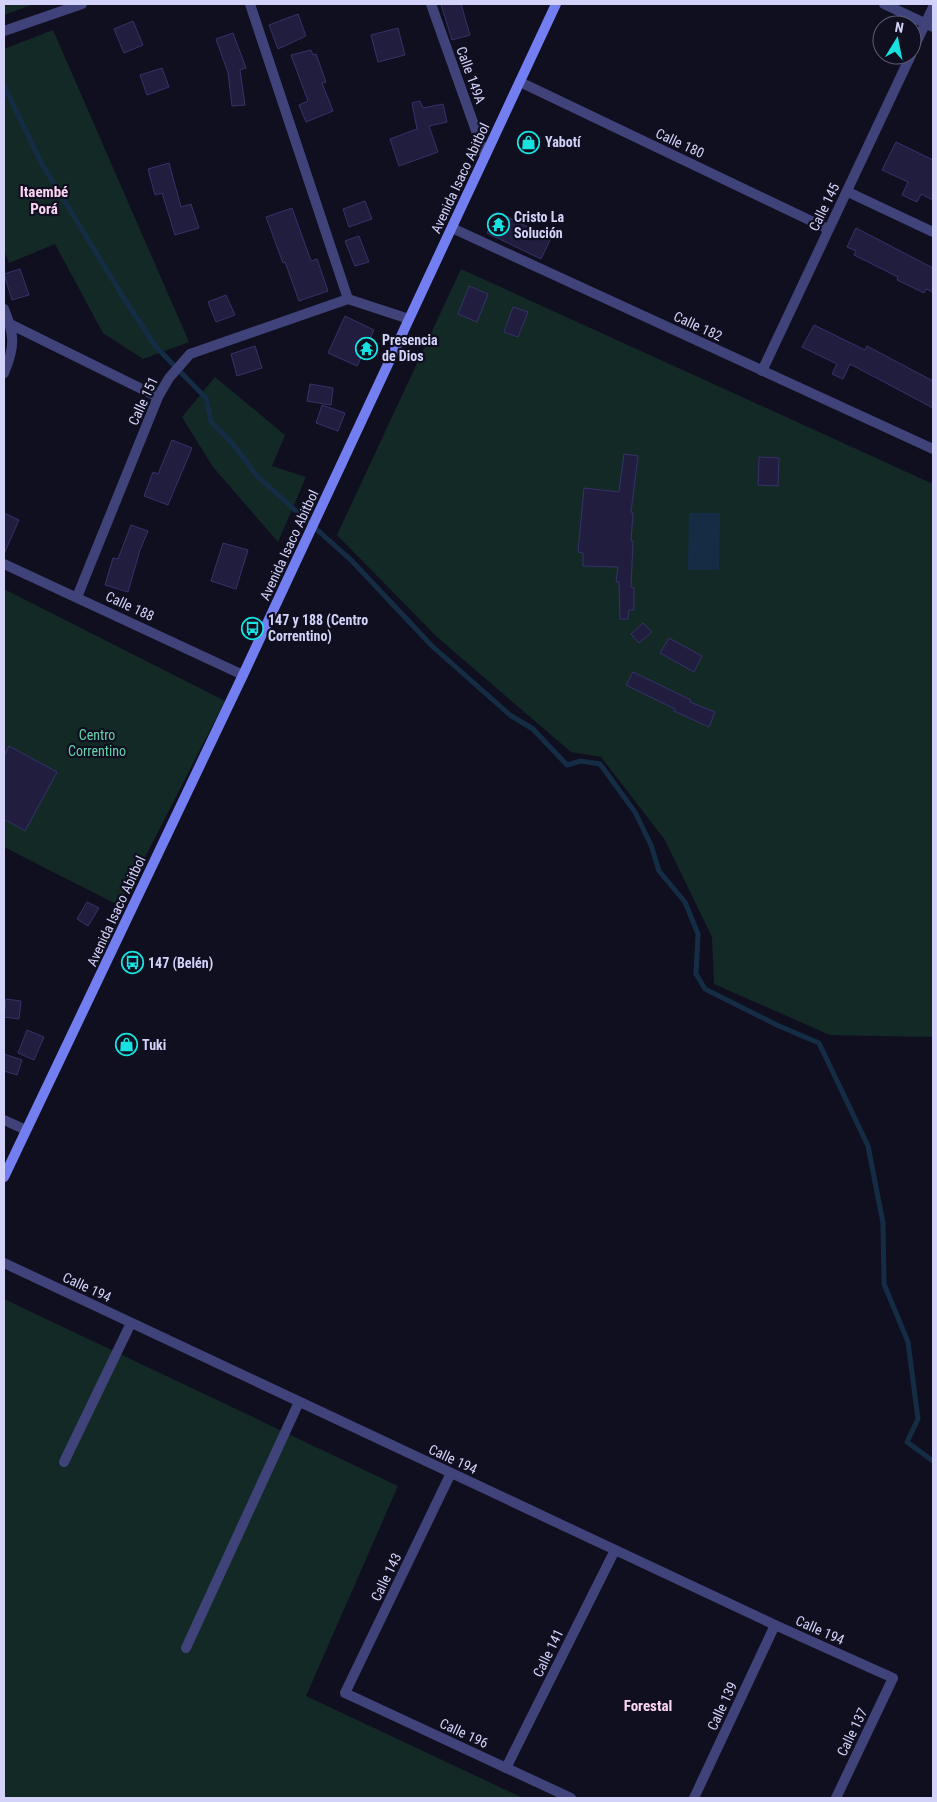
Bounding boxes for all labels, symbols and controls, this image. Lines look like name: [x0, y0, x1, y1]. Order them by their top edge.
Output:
north arrow: [872, 15, 922, 65]
text: N: [894, 19, 905, 36]
street label: Calle 149A: [453, 44, 489, 106]
street label: Avenida Isaco Abitbol: [427, 120, 493, 236]
street label: Calle 180: [653, 125, 707, 161]
shop icon: Yabotí: [517, 130, 541, 154]
place label: Yabotí: [545, 134, 582, 150]
street label: Calle 145: [806, 180, 843, 234]
district label: Itaembé Porá: [20, 183, 68, 218]
place label: Cristo La Solución: [514, 209, 564, 241]
temple icon: Cristo La Solución: [486, 213, 510, 237]
street label: Calle 182: [671, 308, 725, 344]
place label: Presencia de Dios: [382, 332, 438, 364]
temple icon: Presencia de Dios: [354, 336, 378, 360]
street label: Calle 151: [125, 374, 161, 428]
street label: Avenida Isaco Abitbol: [256, 487, 322, 603]
street label: Calle 188: [103, 588, 157, 624]
place label: 147 y 188 (Centro Correntino): [268, 612, 368, 645]
bus stop icon: 147 y 188 (Centro Correntino): [240, 616, 264, 640]
park label: Centro Correntino: [68, 727, 126, 759]
street label: Avenida Isaco Abitbol: [83, 853, 149, 969]
bus stop icon: 147 (Belén): [120, 951, 144, 975]
place label: 147 (Belén): [148, 955, 213, 972]
shop icon: Tuki: [114, 1033, 138, 1057]
place label: Tuki: [142, 1037, 166, 1053]
street label: Calle 194: [60, 1269, 114, 1305]
street label: Calle 194: [426, 1441, 480, 1477]
street label: Calle 143: [368, 1550, 404, 1604]
street label: Calle 194: [793, 1612, 847, 1648]
street label: Calle 141: [530, 1626, 566, 1680]
street label: Calle 139: [704, 1679, 740, 1733]
district label: Forestal: [624, 1697, 672, 1715]
street label: Calle 137: [834, 1705, 871, 1759]
street label: Calle 196: [437, 1715, 491, 1751]

